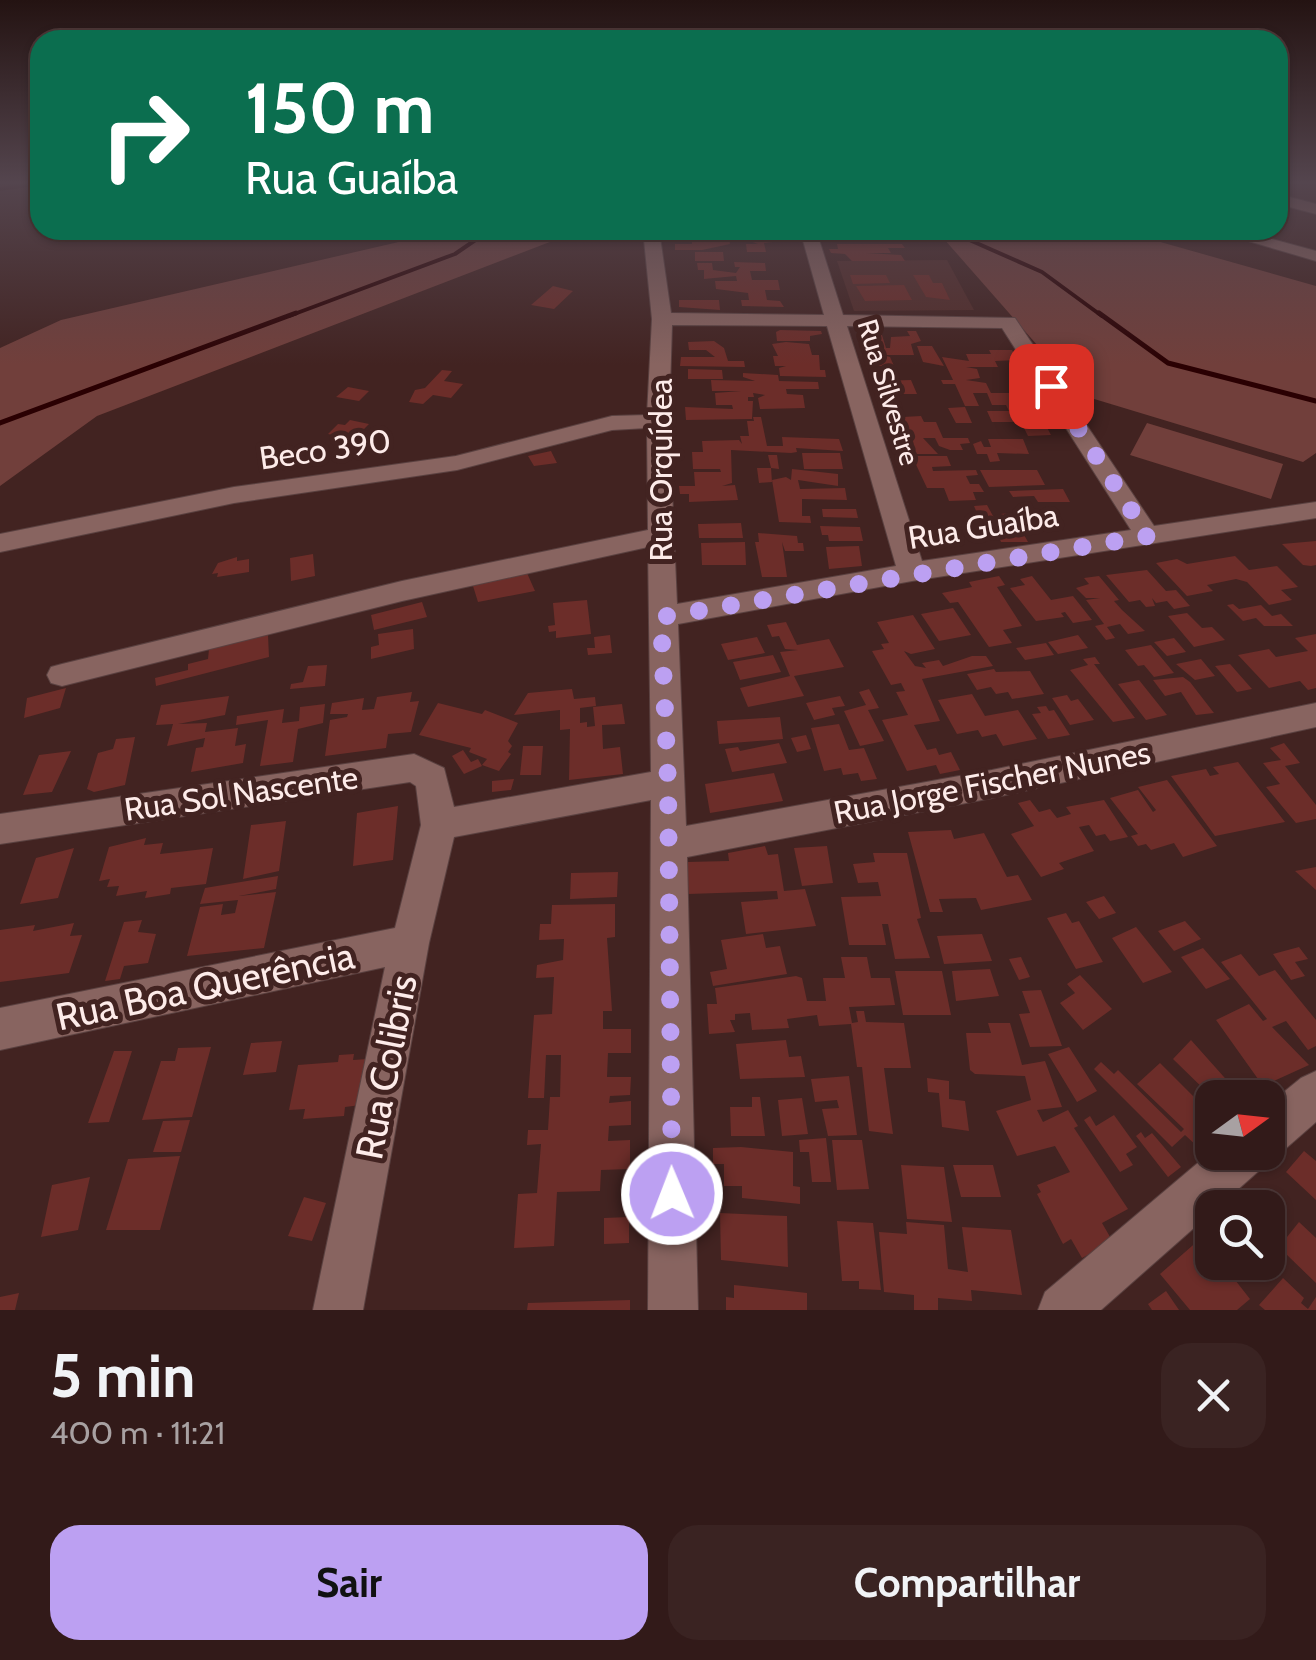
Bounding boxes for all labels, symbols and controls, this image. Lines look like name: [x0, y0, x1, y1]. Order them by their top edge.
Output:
text: 150 m: [245, 65, 434, 151]
icon: right: [80, 70, 210, 200]
text: Rua Guaíba: [245, 151, 458, 205]
street label: Rua Silvestre: [851, 315, 927, 469]
pin: [1009, 344, 1094, 429]
icon: arrive: [1024, 359, 1079, 414]
street label: Rua Orquídea: [641, 378, 680, 562]
street label: Beco 390: [257, 420, 393, 478]
street label: Rua Guaíba: [905, 495, 1062, 557]
street label: Rua Jorge Fischer Nunes: [830, 732, 1154, 832]
street label: Rua Sol Nascente: [122, 757, 360, 829]
street label: Rua Boa Querência: [52, 931, 358, 1041]
street label: Rua Colibris: [345, 971, 427, 1163]
north arrow: [1195, 1080, 1285, 1170]
map controls: [1195, 1080, 1285, 1280]
position arrow: [620, 1142, 724, 1246]
button: search: [1195, 1190, 1285, 1280]
text: 5 min: [50, 1339, 195, 1412]
button: close: [1161, 1343, 1266, 1448]
text: 400 m · 11:21: [50, 1413, 225, 1452]
button: Sair: [50, 1525, 648, 1640]
button: Compartilhar: [668, 1525, 1266, 1640]

